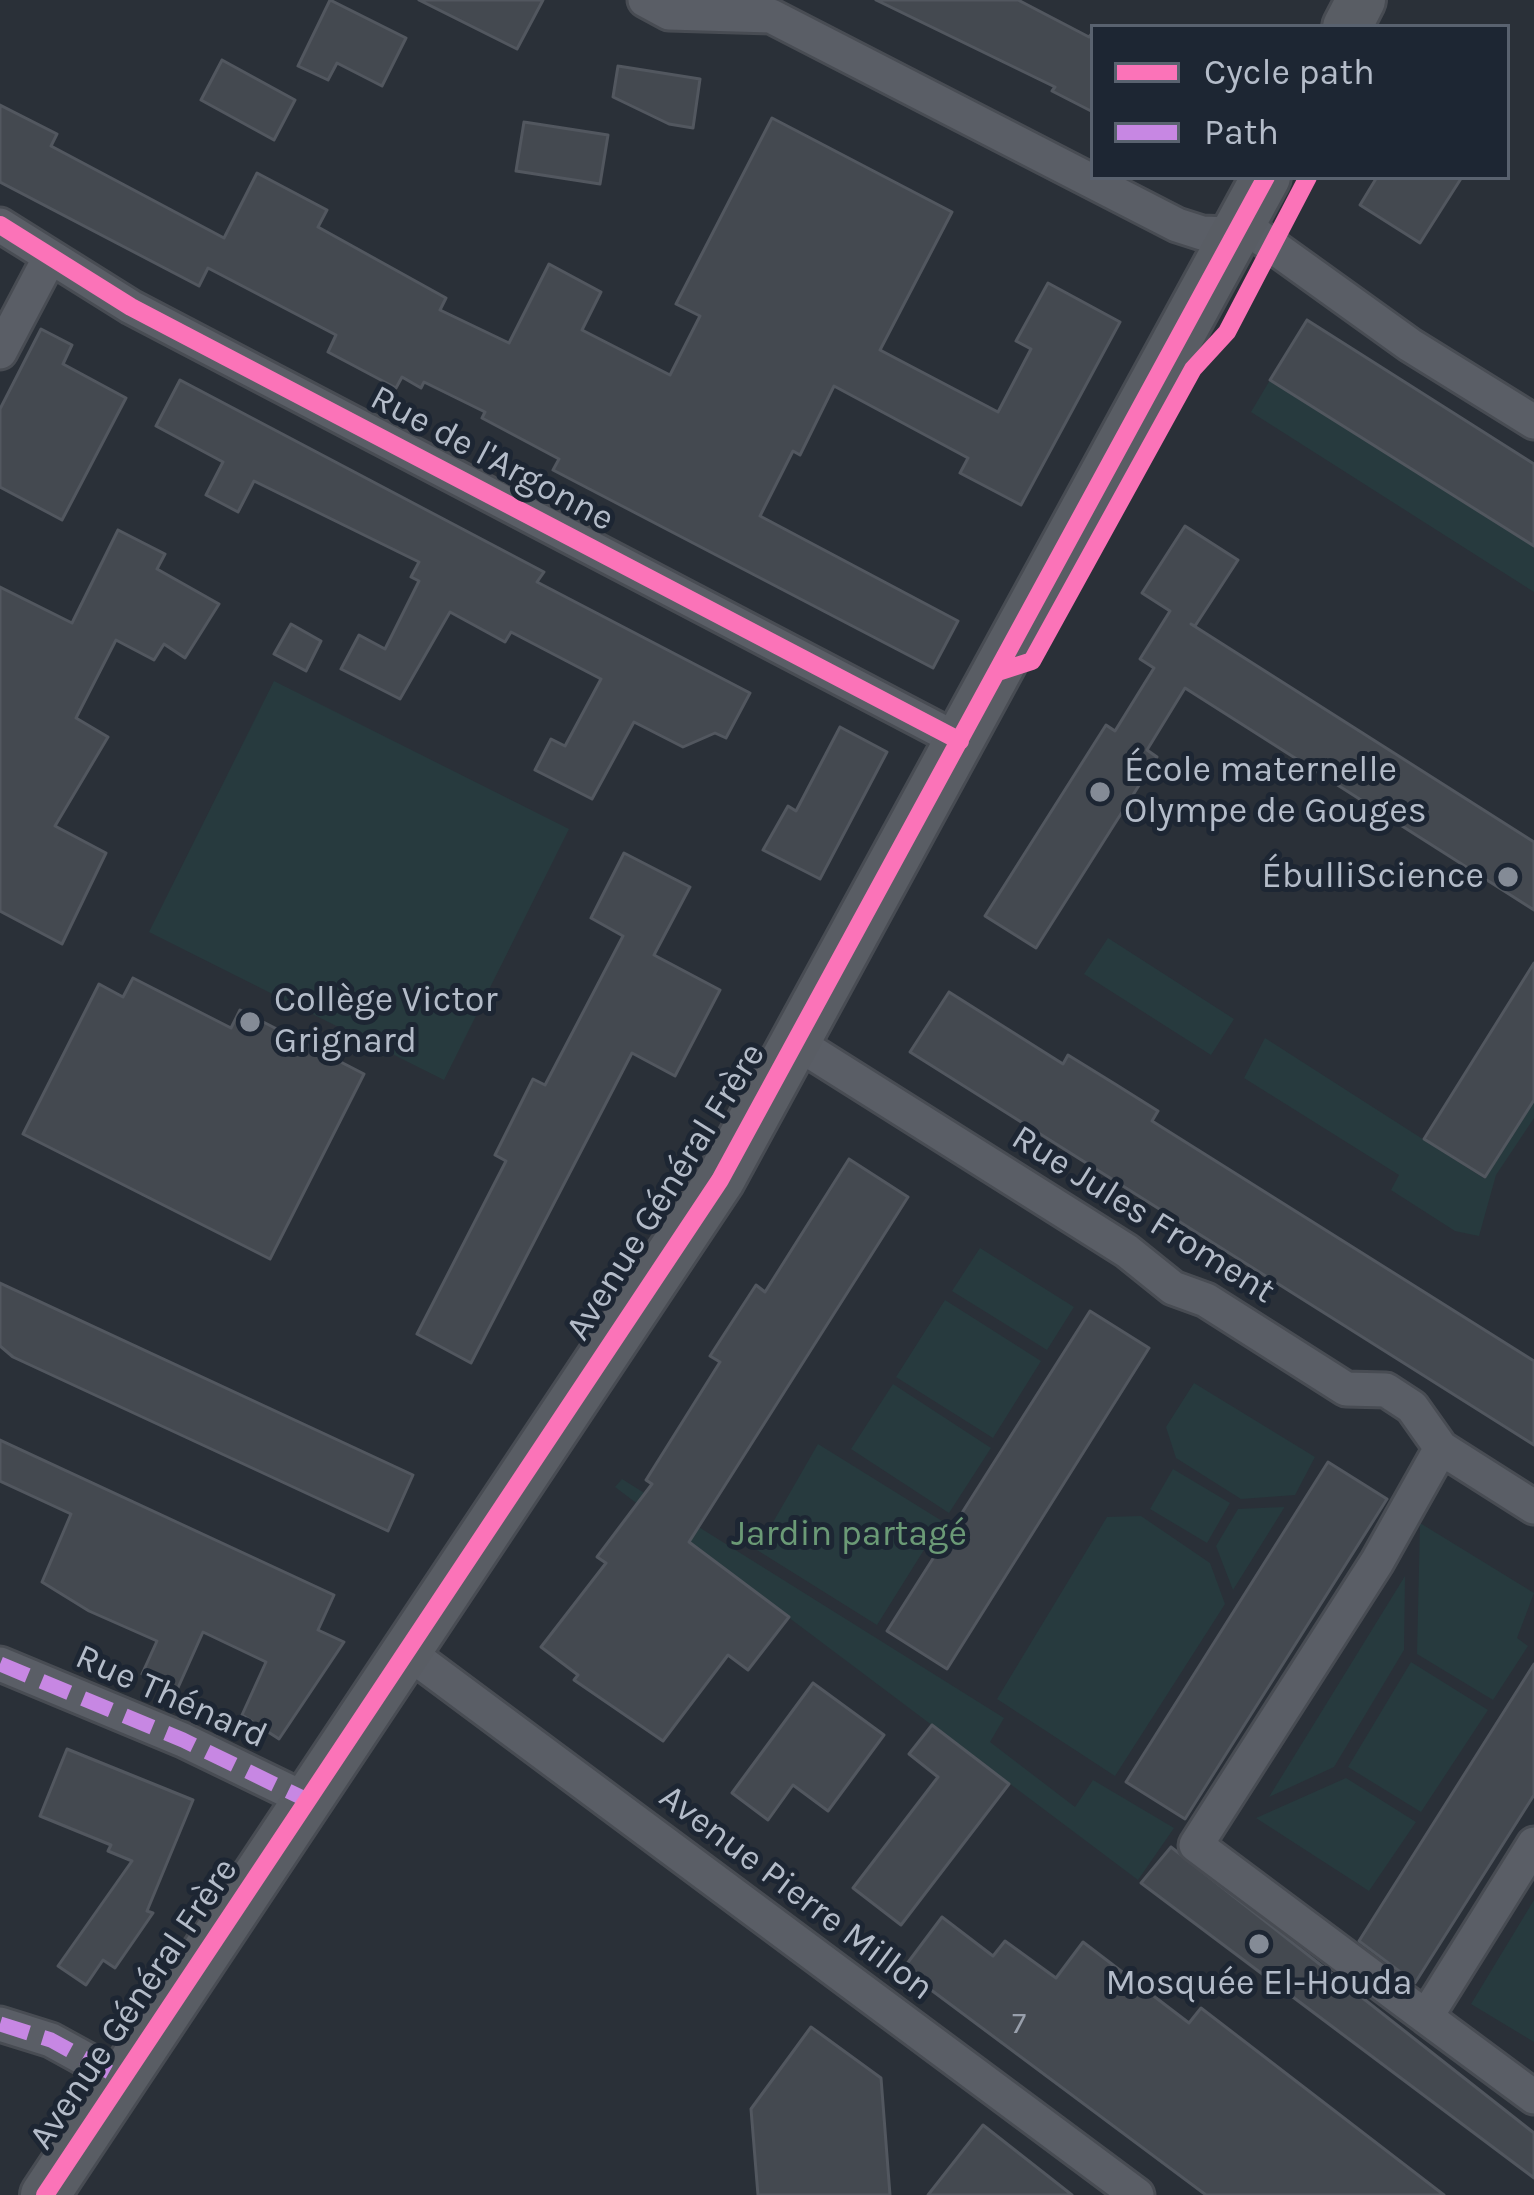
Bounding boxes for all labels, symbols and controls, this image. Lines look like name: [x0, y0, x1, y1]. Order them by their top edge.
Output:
legend: [1090, 24, 1510, 180]
text: Cycle path: [1204, 51, 1375, 93]
text: Path: [1204, 111, 1279, 153]
street label: Rue de l'Argonne: [363, 377, 621, 541]
place label: École maternelle Olympe de Gouges: [1124, 749, 1427, 834]
marker: École maternelle Olympe de Gouges: [1087, 779, 1113, 805]
place label: ÉbulliScience: [1261, 855, 1484, 899]
marker: ÉbulliScience: [1495, 864, 1521, 890]
place label: Collège Victor Grignard: [274, 979, 498, 1064]
marker: Collège Victor Grignard: [237, 1009, 263, 1035]
street label: Avenue Général Frère: [557, 1035, 775, 1349]
street label: Rue Jules Froment: [1003, 1117, 1283, 1313]
park label: Jardin partagé: [731, 1513, 967, 1557]
street label: Rue Thénard: [69, 1636, 273, 1758]
street label: Avenue Pierre Millon: [650, 1776, 942, 2010]
street label: Avenue Général Frère: [20, 1850, 248, 2158]
marker: Mosquée El-Houda: [1246, 1931, 1272, 1957]
place label: Mosquée El-Houda: [1106, 1962, 1412, 2006]
house number: 7: [1012, 2006, 1026, 2042]

